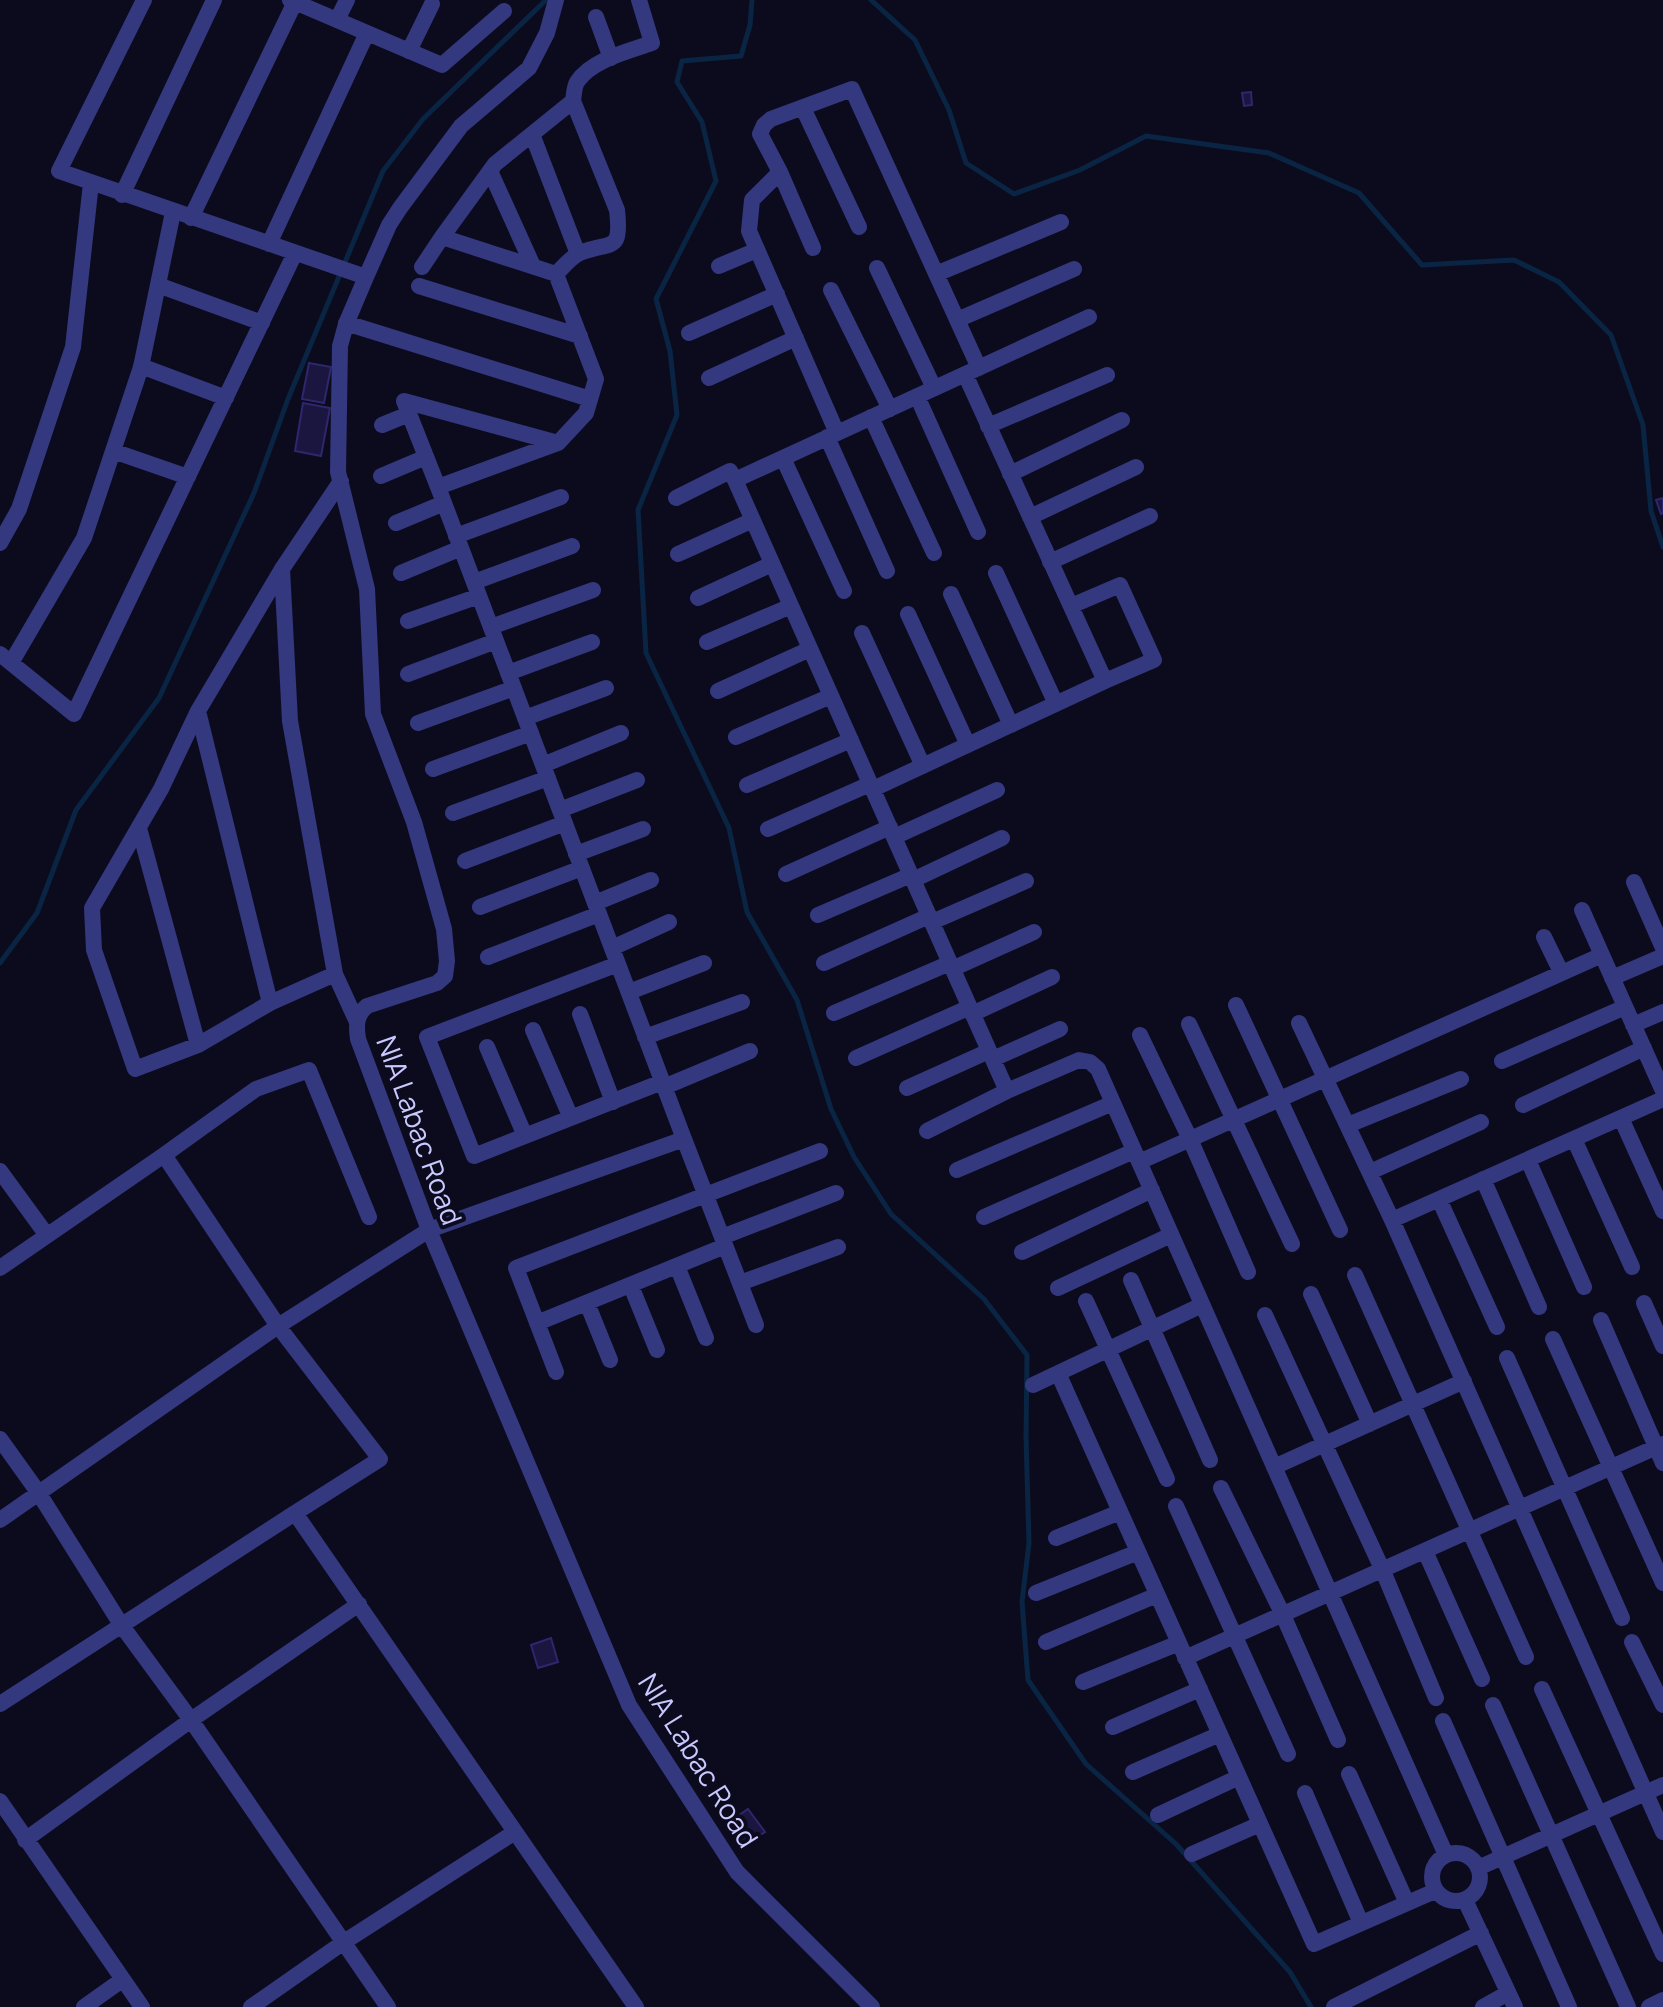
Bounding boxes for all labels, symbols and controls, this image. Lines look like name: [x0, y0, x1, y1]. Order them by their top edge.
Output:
street label: NIA Labac Road: [368, 1030, 472, 1230]
street label: NIA Labac Road: [630, 1666, 768, 1854]

